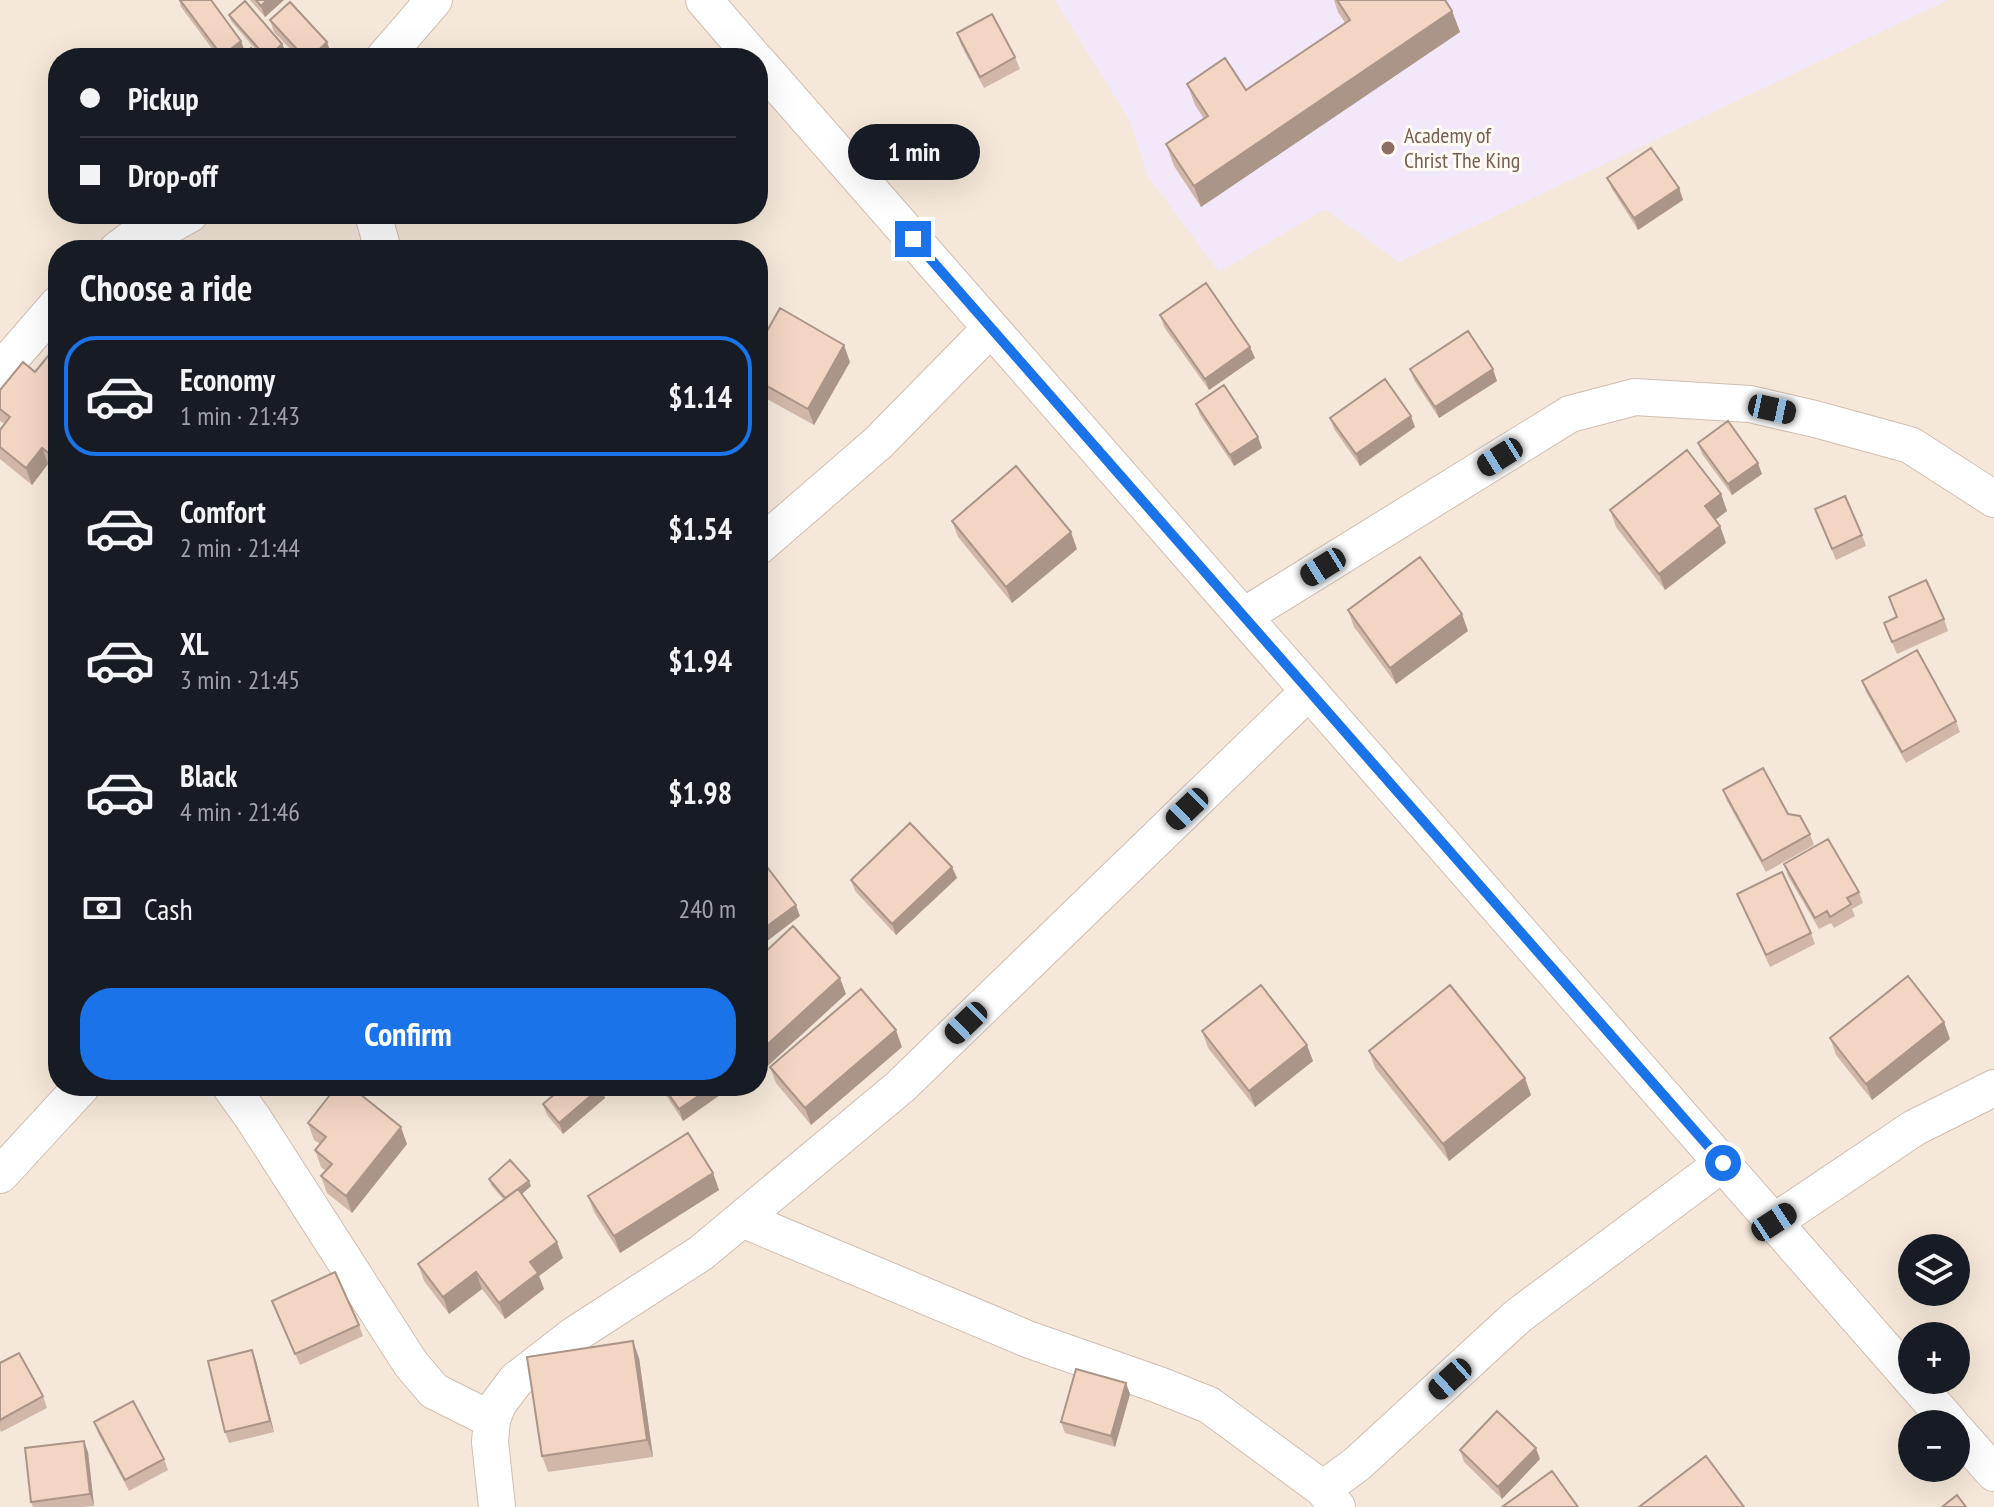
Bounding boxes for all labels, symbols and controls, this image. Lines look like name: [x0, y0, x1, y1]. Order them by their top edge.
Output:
text: Pickup: [128, 79, 199, 118]
place label: Academy of Christ The King: [1404, 121, 1520, 174]
callout: 1 min: [847, 123, 979, 179]
text: 1 min: [888, 135, 940, 168]
marker: Academy of Christ The King: [1379, 139, 1397, 157]
text: Drop-off: [128, 156, 218, 195]
route end: [895, 221, 931, 257]
text: Choose a ride: [80, 264, 252, 311]
icon: car: [84, 360, 156, 432]
text: Economy: [180, 360, 275, 399]
text: $1.14: [668, 377, 732, 416]
car: [1746, 392, 1798, 426]
text: 1 min · 21:43: [180, 399, 300, 432]
car: [1473, 434, 1527, 480]
icon: car: [84, 492, 156, 564]
text: Comfort: [180, 492, 266, 531]
text: $1.54: [668, 509, 732, 548]
text: 2 min · 21:44: [180, 531, 300, 564]
car: [1296, 544, 1350, 590]
icon: car: [84, 624, 156, 696]
text: XL: [180, 624, 209, 663]
text: $1.94: [668, 641, 732, 680]
text: 3 min · 21:45: [180, 663, 300, 696]
icon: car: [84, 756, 156, 828]
text: Black: [180, 756, 237, 795]
text: $1.98: [668, 773, 732, 812]
car: [1161, 784, 1213, 834]
text: 4 min · 21:46: [180, 795, 300, 828]
icon: cash: [80, 886, 124, 930]
text: Cash: [144, 889, 193, 928]
text: 240 m: [678, 892, 736, 925]
button: Confirm: [80, 988, 736, 1080]
car: [940, 998, 992, 1048]
route start: [1705, 1145, 1741, 1181]
car: [1747, 1199, 1801, 1245]
map controls: [1898, 1234, 1970, 1482]
button: layers: [1898, 1234, 1970, 1306]
button: +: [1898, 1322, 1970, 1394]
car: [1424, 1354, 1476, 1404]
button: −: [1898, 1410, 1970, 1482]

